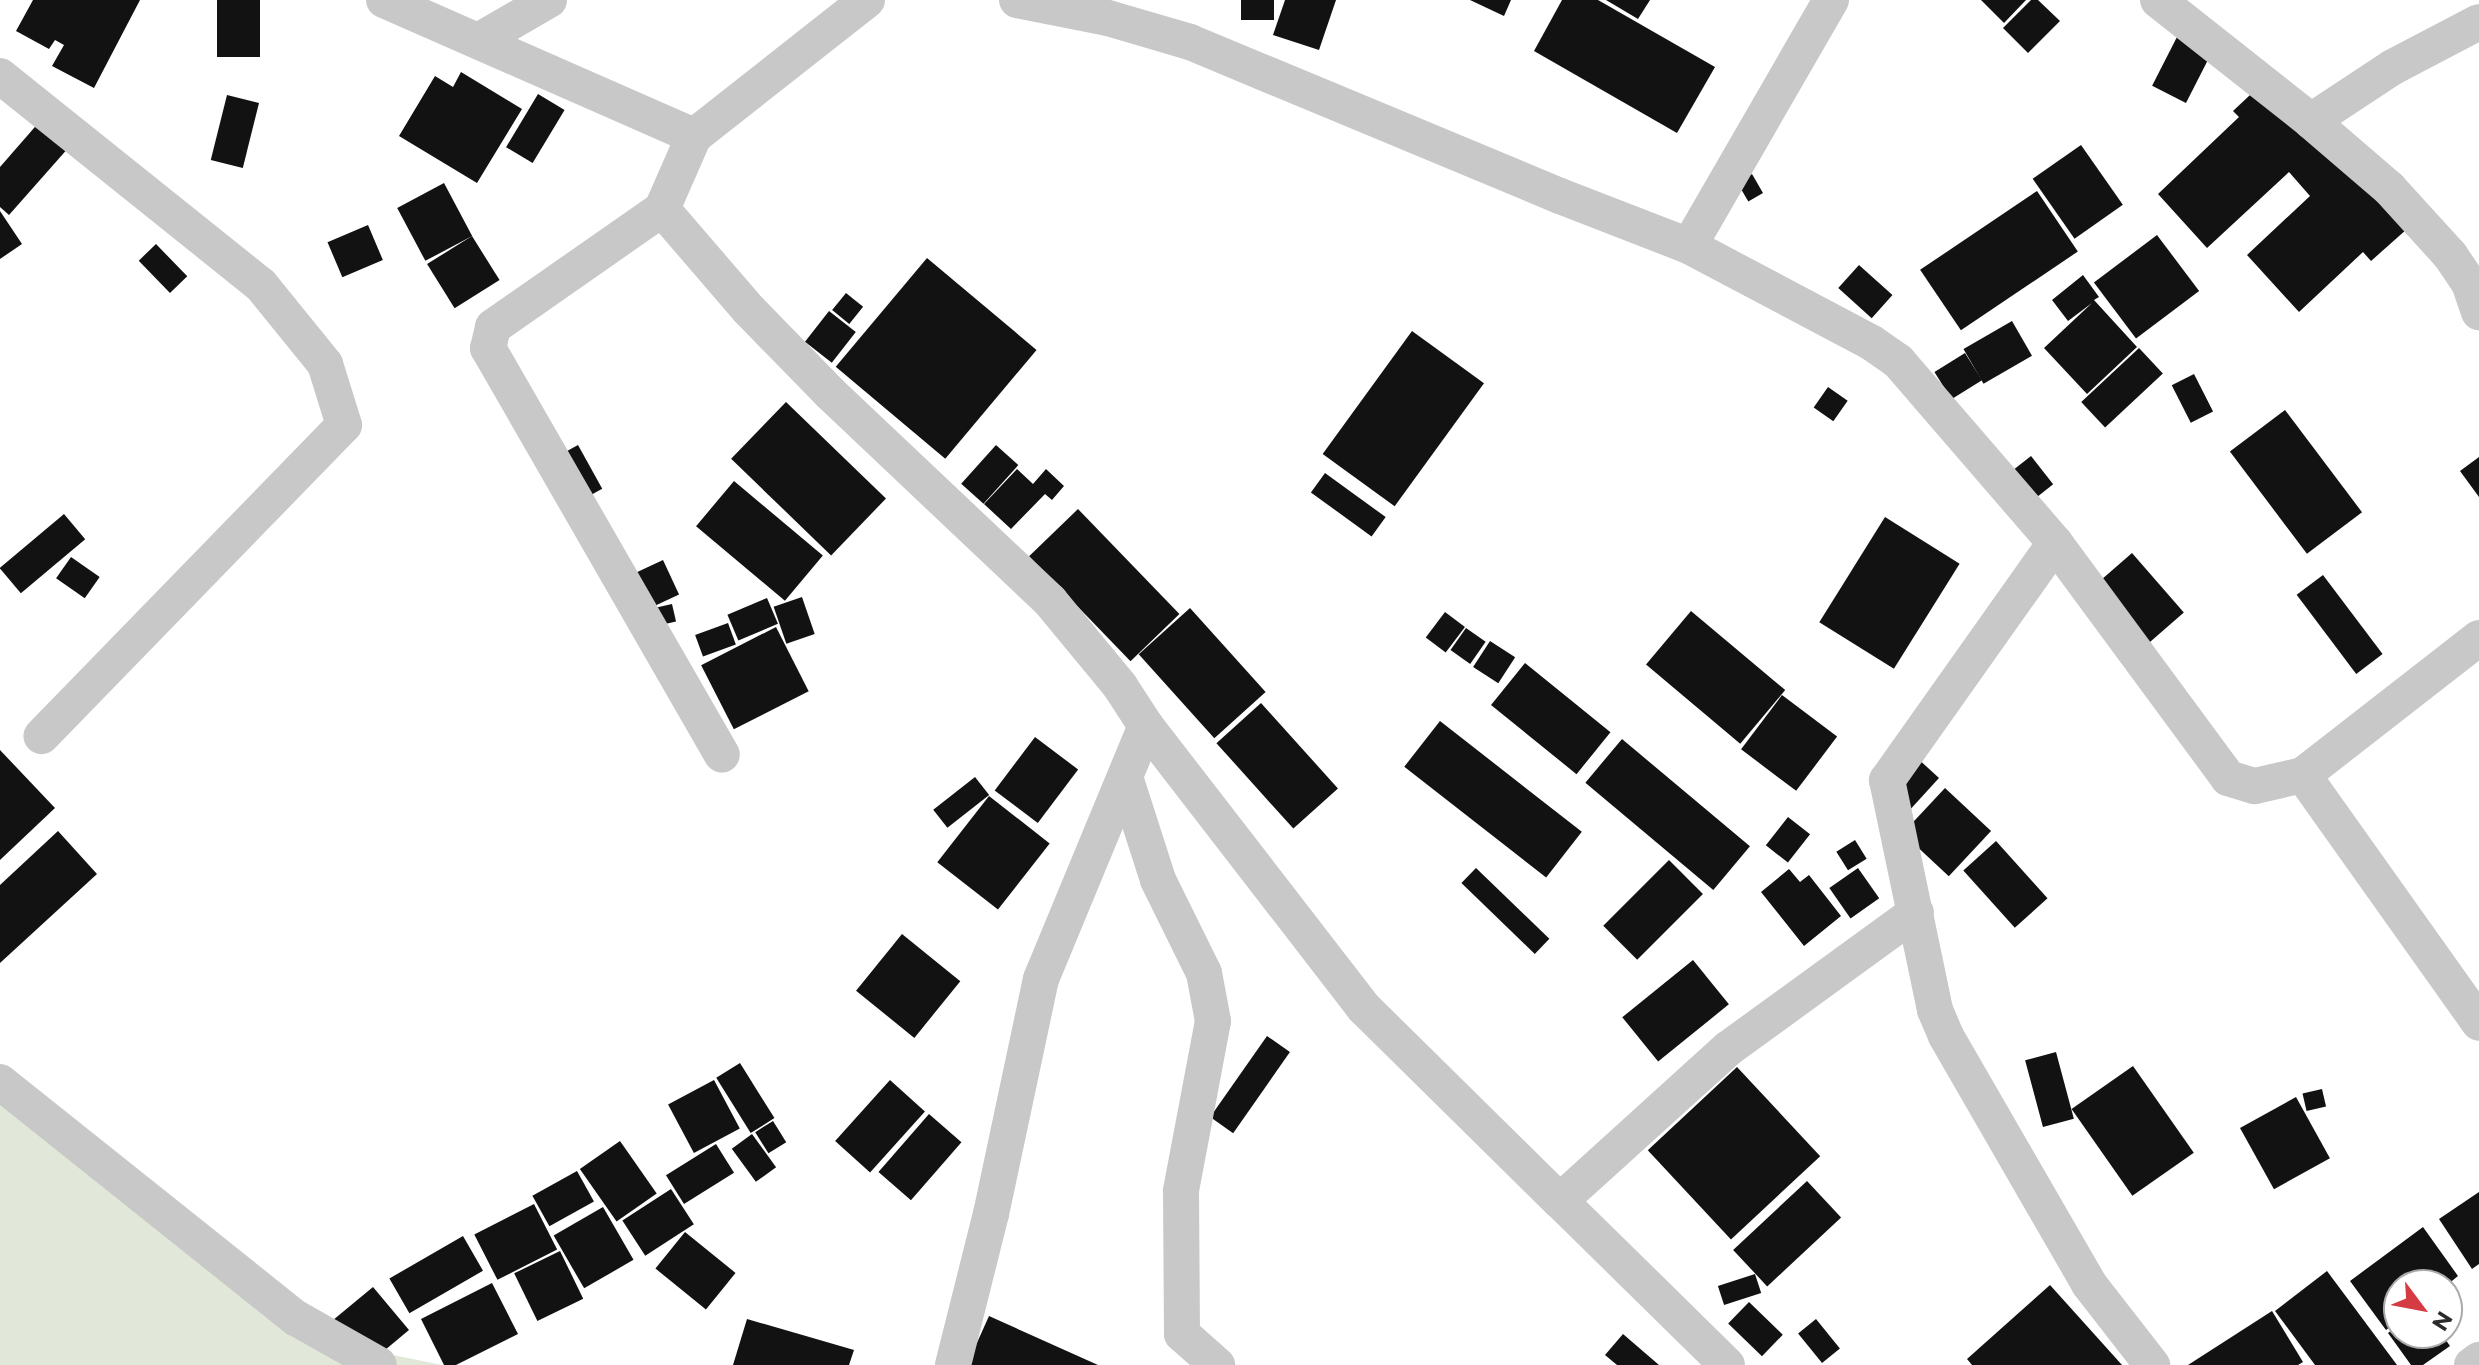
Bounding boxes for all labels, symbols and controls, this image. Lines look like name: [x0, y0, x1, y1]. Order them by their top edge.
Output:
north arrow: [2383, 1269, 2463, 1349]
text: N: [2426, 1306, 2458, 1336]

